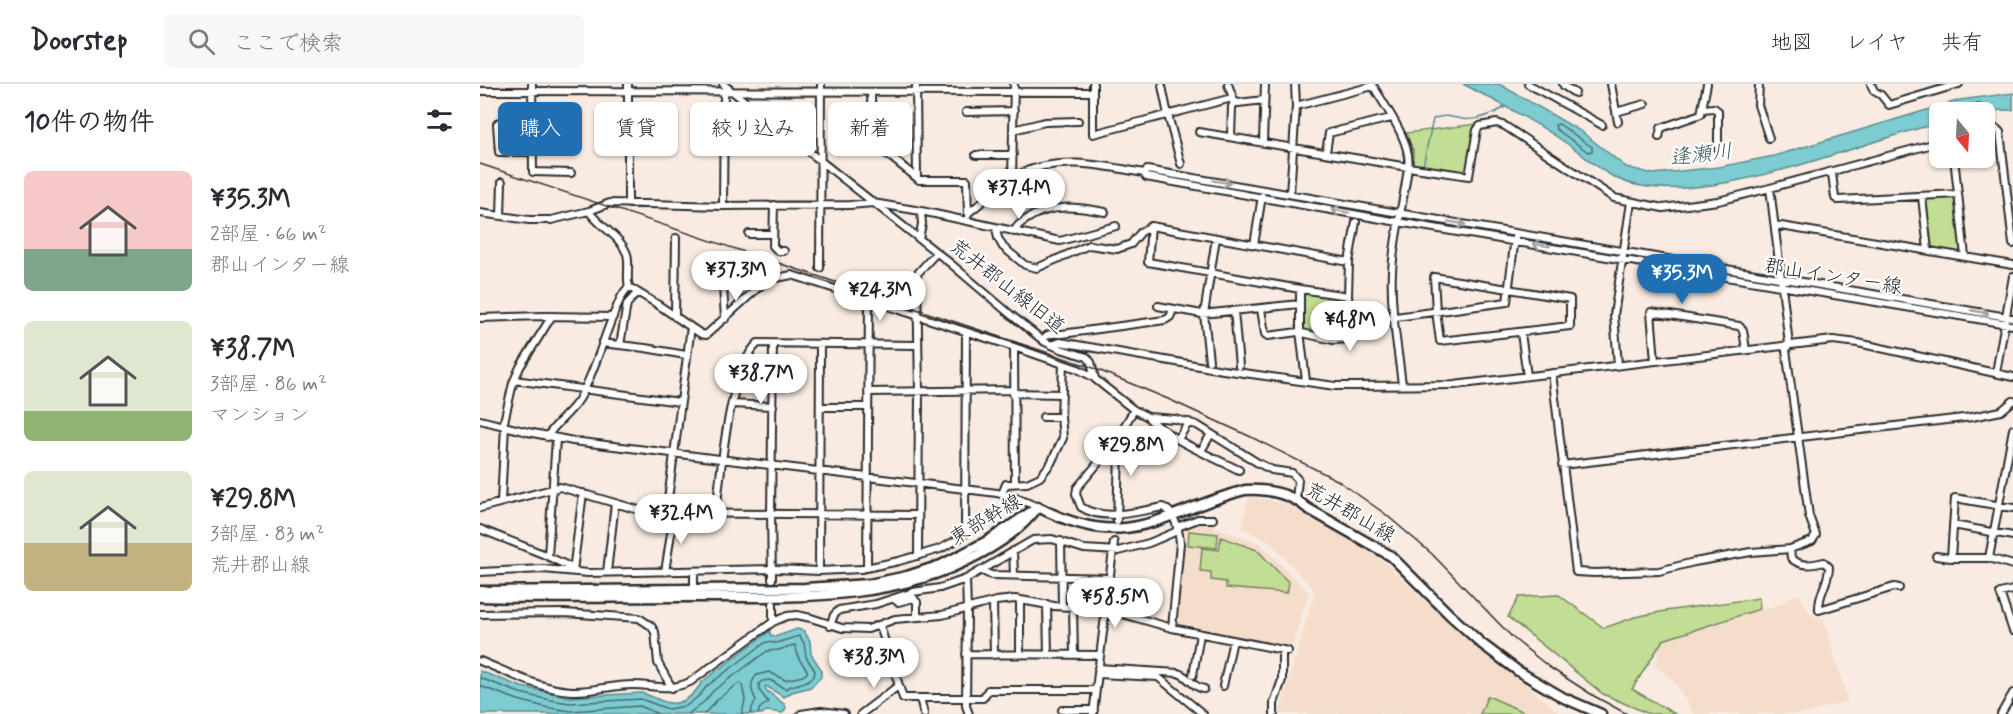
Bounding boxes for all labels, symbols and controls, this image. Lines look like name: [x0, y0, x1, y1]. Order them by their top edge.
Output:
search box: [164, 14, 584, 68]
text: Doorstep: [30, 23, 128, 60]
icon: search: [185, 25, 218, 58]
text: 地図: [1771, 29, 1813, 57]
text: レイヤ: [1846, 29, 1908, 57]
text: 共有: [1941, 29, 1983, 57]
text: ここで検索: [233, 30, 343, 58]
chip: 購入: [498, 102, 582, 156]
chip: 賃貸: [594, 102, 678, 156]
chip: 絞り込み: [690, 102, 816, 156]
chip: 新着: [828, 102, 912, 156]
north arrow: [1929, 102, 1995, 168]
map controls: [1929, 102, 1995, 168]
icon: filters: [423, 104, 456, 137]
text: 10件の物件: [24, 106, 155, 140]
water label: 逢瀬川: [1668, 137, 1734, 173]
pin: ¥37.4M: [970, 169, 1068, 220]
text: ¥37.4M: [987, 175, 1051, 202]
one-way arrow: [1211, 177, 1231, 188]
text: ¥35.3M: [210, 183, 291, 217]
icon: home: [72, 195, 144, 267]
one-way arrow: [1331, 206, 1351, 217]
one-way arrow: [1446, 218, 1466, 229]
text: 2部屋 · 66 m²: [210, 221, 327, 248]
street label: 荒井郡山線旧道: [944, 233, 1070, 341]
one-way arrow: [1532, 239, 1552, 250]
pin: ¥37.3M: [687, 251, 785, 302]
text: 郡山インター線: [210, 252, 349, 279]
street label: 郡山インター線: [1762, 253, 1904, 301]
pin: ¥35.3M: [1633, 254, 1731, 305]
text: ¥37.3M: [705, 257, 767, 284]
text: ¥35.3M: [1651, 260, 1713, 287]
pin: ¥24.3M: [831, 271, 929, 322]
text: ¥24.3M: [848, 277, 912, 304]
pin: ¥48M: [1314, 301, 1386, 352]
text: ¥48M: [1324, 307, 1376, 334]
one-way arrow: [1970, 307, 1990, 318]
text: ¥38.7M: [210, 333, 295, 367]
icon: home: [72, 345, 144, 417]
pin: ¥38.7M: [712, 354, 810, 405]
text: ¥38.7M: [728, 360, 794, 387]
text: 3部屋 · 86 m²: [210, 371, 327, 398]
text: マンション: [210, 402, 309, 429]
pin: ¥29.8M: [1082, 426, 1180, 477]
text: ¥29.8M: [1098, 432, 1164, 459]
street label: 荒井郡山線: [1300, 476, 1400, 550]
text: ¥29.8M: [210, 483, 296, 517]
street label: 東部幹線: [945, 488, 1027, 552]
pin: ¥32.4M: [632, 494, 730, 545]
icon: home: [72, 495, 144, 567]
text: ¥32.4M: [649, 500, 713, 527]
text: 3部屋 · 83 m²: [210, 521, 324, 548]
text: 荒井郡山線: [210, 552, 310, 579]
pin: ¥58.5M: [1066, 578, 1164, 629]
text: ¥58.5M: [1081, 584, 1149, 611]
pin: ¥38.3M: [825, 638, 923, 689]
text: ¥38.3M: [843, 644, 905, 671]

